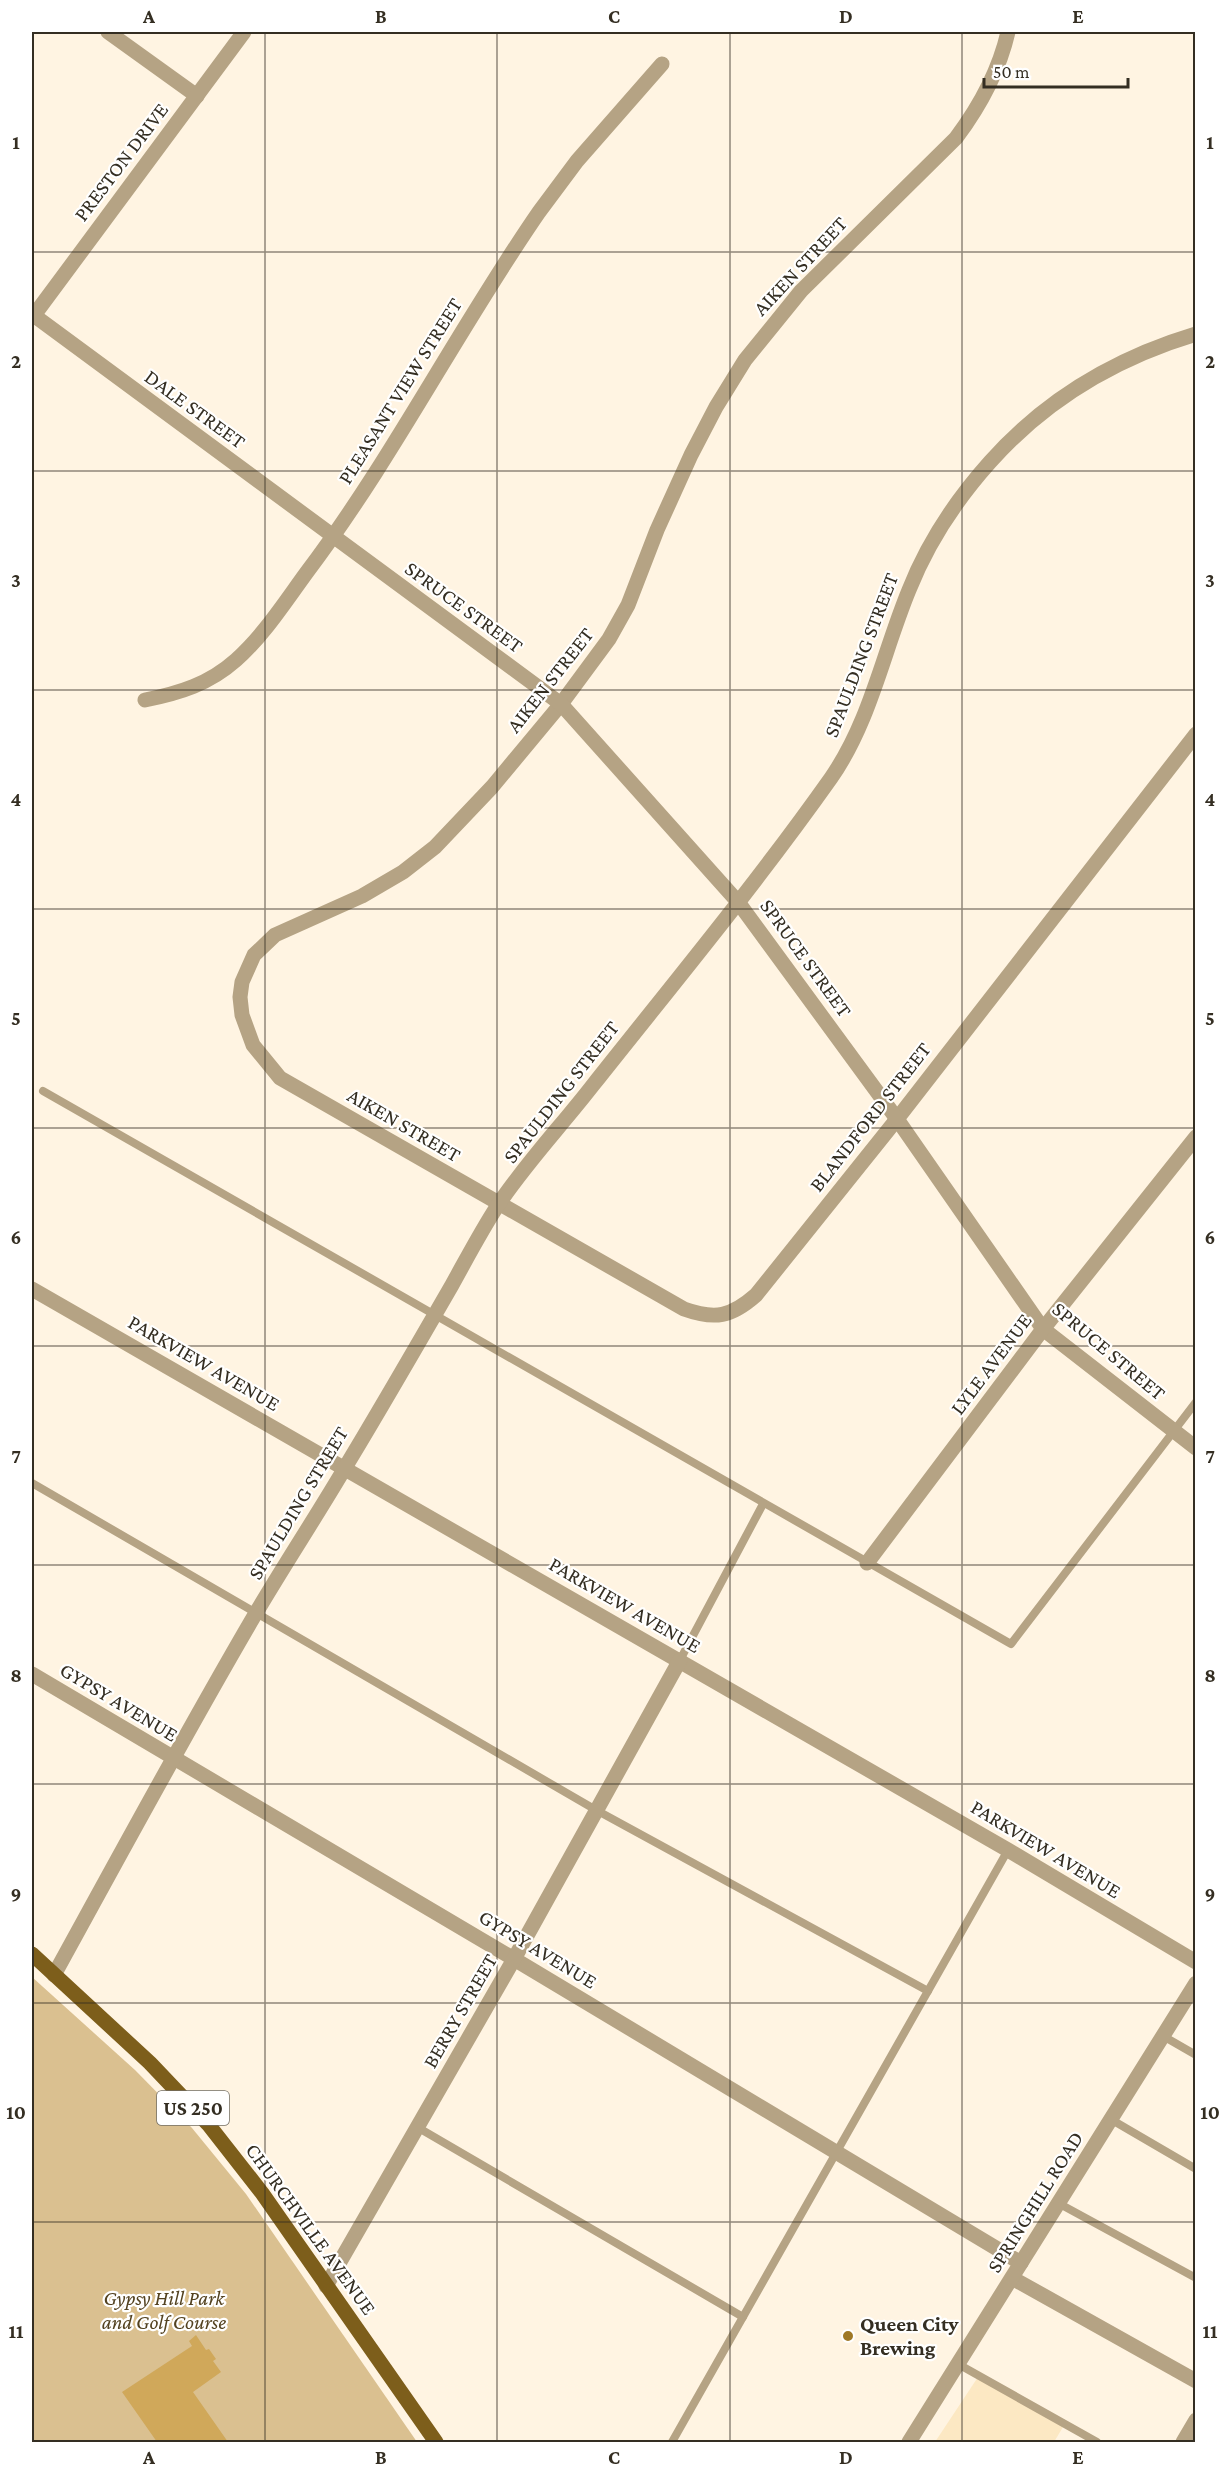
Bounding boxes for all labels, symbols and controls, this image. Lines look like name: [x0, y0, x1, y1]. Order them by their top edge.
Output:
text: A: [142, 5, 156, 27]
text: B: [375, 5, 387, 27]
text: C: [608, 5, 620, 27]
text: D: [839, 5, 853, 27]
text: E: [1072, 5, 1084, 27]
scale bar: [984, 51, 1128, 89]
text: 50 m: [993, 62, 1030, 82]
street label: PRESTON DRIVE: [69, 98, 173, 226]
text: 1: [12, 131, 20, 153]
text: 1: [1206, 131, 1214, 153]
street label: AIKEN STREET: [748, 211, 852, 320]
street label: PLEASANT VIEW STREET: [333, 293, 467, 488]
text: 2: [11, 350, 21, 372]
text: 2: [1205, 350, 1215, 372]
street label: DALE STREET: [140, 364, 251, 454]
street label: SPRUCE STREET: [400, 556, 528, 658]
text: 3: [11, 569, 21, 591]
street label: SPAULDING STREET: [819, 569, 904, 740]
text: 3: [1205, 569, 1215, 591]
street label: AIKEN STREET: [502, 622, 599, 737]
text: 4: [11, 788, 22, 810]
text: 4: [1205, 788, 1216, 810]
street label: SPRUCE STREET: [755, 894, 857, 1022]
text: 5: [11, 1007, 21, 1029]
text: 5: [1205, 1007, 1215, 1029]
street label: SPAULDING STREET: [498, 1016, 624, 1168]
street label: BLANDFORD STREET: [804, 1037, 936, 1196]
street label: AIKEN STREET: [343, 1083, 465, 1167]
text: 6: [11, 1226, 21, 1248]
text: 6: [1205, 1226, 1215, 1248]
street label: SPRUCE STREET: [1048, 1297, 1171, 1406]
street label: LYLE AVENUE: [945, 1309, 1037, 1419]
street label: PARKVIEW AVENUE: [124, 1310, 284, 1416]
street label: SPAULDING STREET: [243, 1422, 353, 1584]
text: 7: [11, 1445, 21, 1467]
text: 7: [1205, 1445, 1215, 1467]
street label: PARKVIEW AVENUE: [545, 1552, 705, 1658]
street label: GYPSY AVENUE: [56, 1657, 182, 1747]
text: 8: [10, 1664, 22, 1686]
text: 8: [1204, 1664, 1216, 1686]
street label: PARKVIEW AVENUE: [967, 1795, 1125, 1903]
text: 9: [11, 1883, 21, 1905]
text: 9: [1205, 1883, 1215, 1905]
street label: GYPSY AVENUE: [475, 1904, 601, 1994]
street label: BERRY STREET: [418, 1949, 503, 2072]
road number: US 250: [157, 2091, 229, 2125]
text: 10: [6, 2101, 26, 2123]
text: 10: [1200, 2101, 1220, 2123]
street label: SPRINGHILL ROAD: [982, 2127, 1088, 2277]
street label: CHURCHVILLE AVENUE: [241, 2139, 381, 2319]
park label: Gypsy Hill Park and Golf Course: [102, 2286, 226, 2334]
place label: Queen City Brewing: [860, 2312, 959, 2360]
text: 11: [9, 2320, 24, 2342]
text: 11: [1203, 2320, 1218, 2342]
marker: Queen City Brewing: [841, 2329, 855, 2343]
text: A: [142, 2446, 156, 2468]
text: B: [375, 2446, 387, 2468]
text: C: [608, 2446, 620, 2468]
text: D: [839, 2446, 853, 2468]
text: E: [1072, 2446, 1084, 2468]

